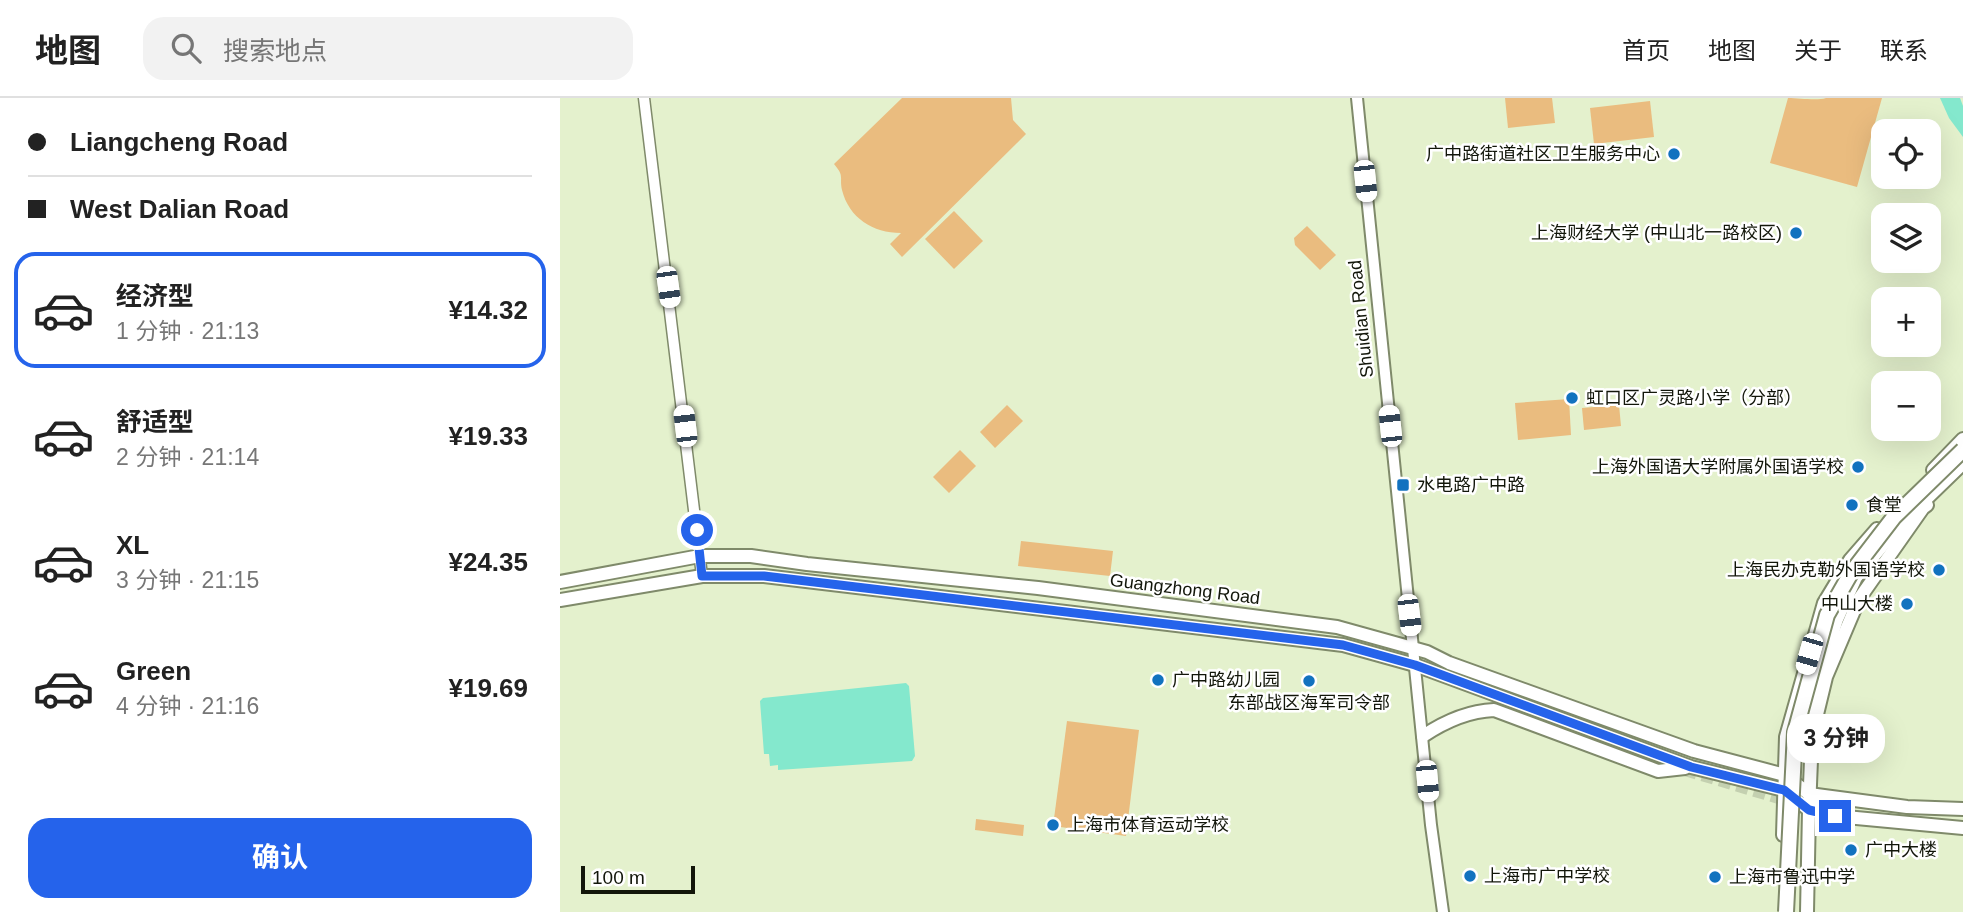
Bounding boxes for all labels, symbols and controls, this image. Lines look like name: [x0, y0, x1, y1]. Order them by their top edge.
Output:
search box: [143, 17, 633, 80]
icon: search: [167, 29, 205, 67]
text: 地图: [35, 32, 101, 69]
text: 搜索地点: [223, 36, 327, 66]
text: 首页: [1622, 37, 1670, 64]
text: 地图: [1708, 37, 1756, 64]
text: 关于: [1794, 37, 1842, 64]
text: 联系: [1880, 37, 1928, 64]
map controls: [1871, 119, 1941, 441]
button: locate: [1871, 119, 1941, 189]
text: Liangcheng Road: [70, 127, 288, 157]
place label: 广中路街道社区卫生服务中心: [1426, 144, 1660, 164]
marker: 广中路街道社区卫生服务中心: [1666, 146, 1682, 162]
car: [1353, 159, 1378, 203]
text: West Dalian Road: [70, 194, 289, 224]
button: layers: [1871, 203, 1941, 273]
place label: 上海财经大学 (中山北一路校区): [1531, 223, 1782, 243]
marker: 上海财经大学 (中山北一路校区): [1788, 225, 1804, 241]
street label: Shuidian Road: [1345, 259, 1377, 379]
car: [655, 265, 682, 309]
icon: car: [32, 279, 95, 342]
text: 经济型: [116, 281, 194, 311]
button: +: [1871, 287, 1941, 357]
text: ¥14.32: [448, 295, 528, 325]
text: 1 分钟 · 21:13: [116, 318, 259, 344]
button: −: [1871, 371, 1941, 441]
place label: 虹口区广灵路小学（分部）: [1586, 388, 1802, 408]
marker: 虹口区广灵路小学（分部）: [1564, 390, 1580, 406]
car: [673, 404, 698, 448]
car: [1378, 404, 1403, 448]
icon: car: [32, 405, 95, 468]
text: 舒适型: [116, 407, 194, 437]
text: ¥19.33: [448, 421, 528, 451]
text: 2 分钟 · 21:14: [116, 444, 259, 470]
place label: 上海外国语大学附属外国语学校: [1592, 457, 1844, 477]
marker: 上海外国语大学附属外国语学校: [1850, 459, 1866, 475]
place label: 水电路广中路: [1417, 475, 1525, 495]
marker: 水电路广中路: [1395, 477, 1411, 493]
place label: 食堂: [1866, 495, 1902, 515]
marker: 食堂: [1844, 497, 1860, 513]
route start: [681, 514, 713, 546]
text: XL: [116, 530, 149, 560]
icon: car: [32, 531, 95, 594]
text: ¥24.35: [448, 547, 528, 577]
place label: 上海民办克勒外国语学校: [1727, 560, 1925, 580]
marker: 上海民办克勒外国语学校: [1931, 562, 1947, 578]
text: 3 分钟 · 21:15: [116, 567, 259, 593]
street label: Guangzhong Road: [1109, 570, 1261, 608]
car: [1397, 593, 1422, 637]
place label: 中山大楼: [1821, 594, 1893, 614]
marker: 中山大楼: [1899, 596, 1915, 612]
car: [1794, 631, 1825, 677]
text: Green: [116, 656, 191, 686]
icon: car: [32, 657, 95, 720]
place label: 广中路幼儿园: [1172, 670, 1280, 690]
marker: 广中路幼儿园: [1150, 672, 1166, 688]
text: ¥19.69: [448, 673, 528, 703]
marker: 东部战区海军司令部: [1301, 673, 1317, 689]
text: 4 分钟 · 21:16: [116, 693, 259, 719]
place label: 东部战区海军司令部: [1228, 693, 1390, 713]
callout: 3 分钟: [1786, 714, 1884, 764]
text: 3 分钟: [1803, 725, 1869, 751]
car: [1415, 759, 1440, 803]
route end: [1819, 800, 1851, 832]
place label: 上海市体育运动学校: [1067, 815, 1229, 835]
marker: 上海市体育运动学校: [1045, 817, 1061, 833]
button: 确认: [28, 818, 532, 898]
place label: 广中大楼: [1865, 840, 1937, 860]
marker: 广中大楼: [1843, 842, 1859, 858]
scale bar: [581, 863, 695, 895]
place label: 上海市广中学校: [1484, 866, 1610, 886]
text: 100 m: [592, 867, 645, 888]
place label: 上海市鲁迅中学: [1729, 867, 1855, 887]
marker: 上海市广中学校: [1462, 868, 1478, 884]
marker: 上海市鲁迅中学: [1707, 869, 1723, 885]

